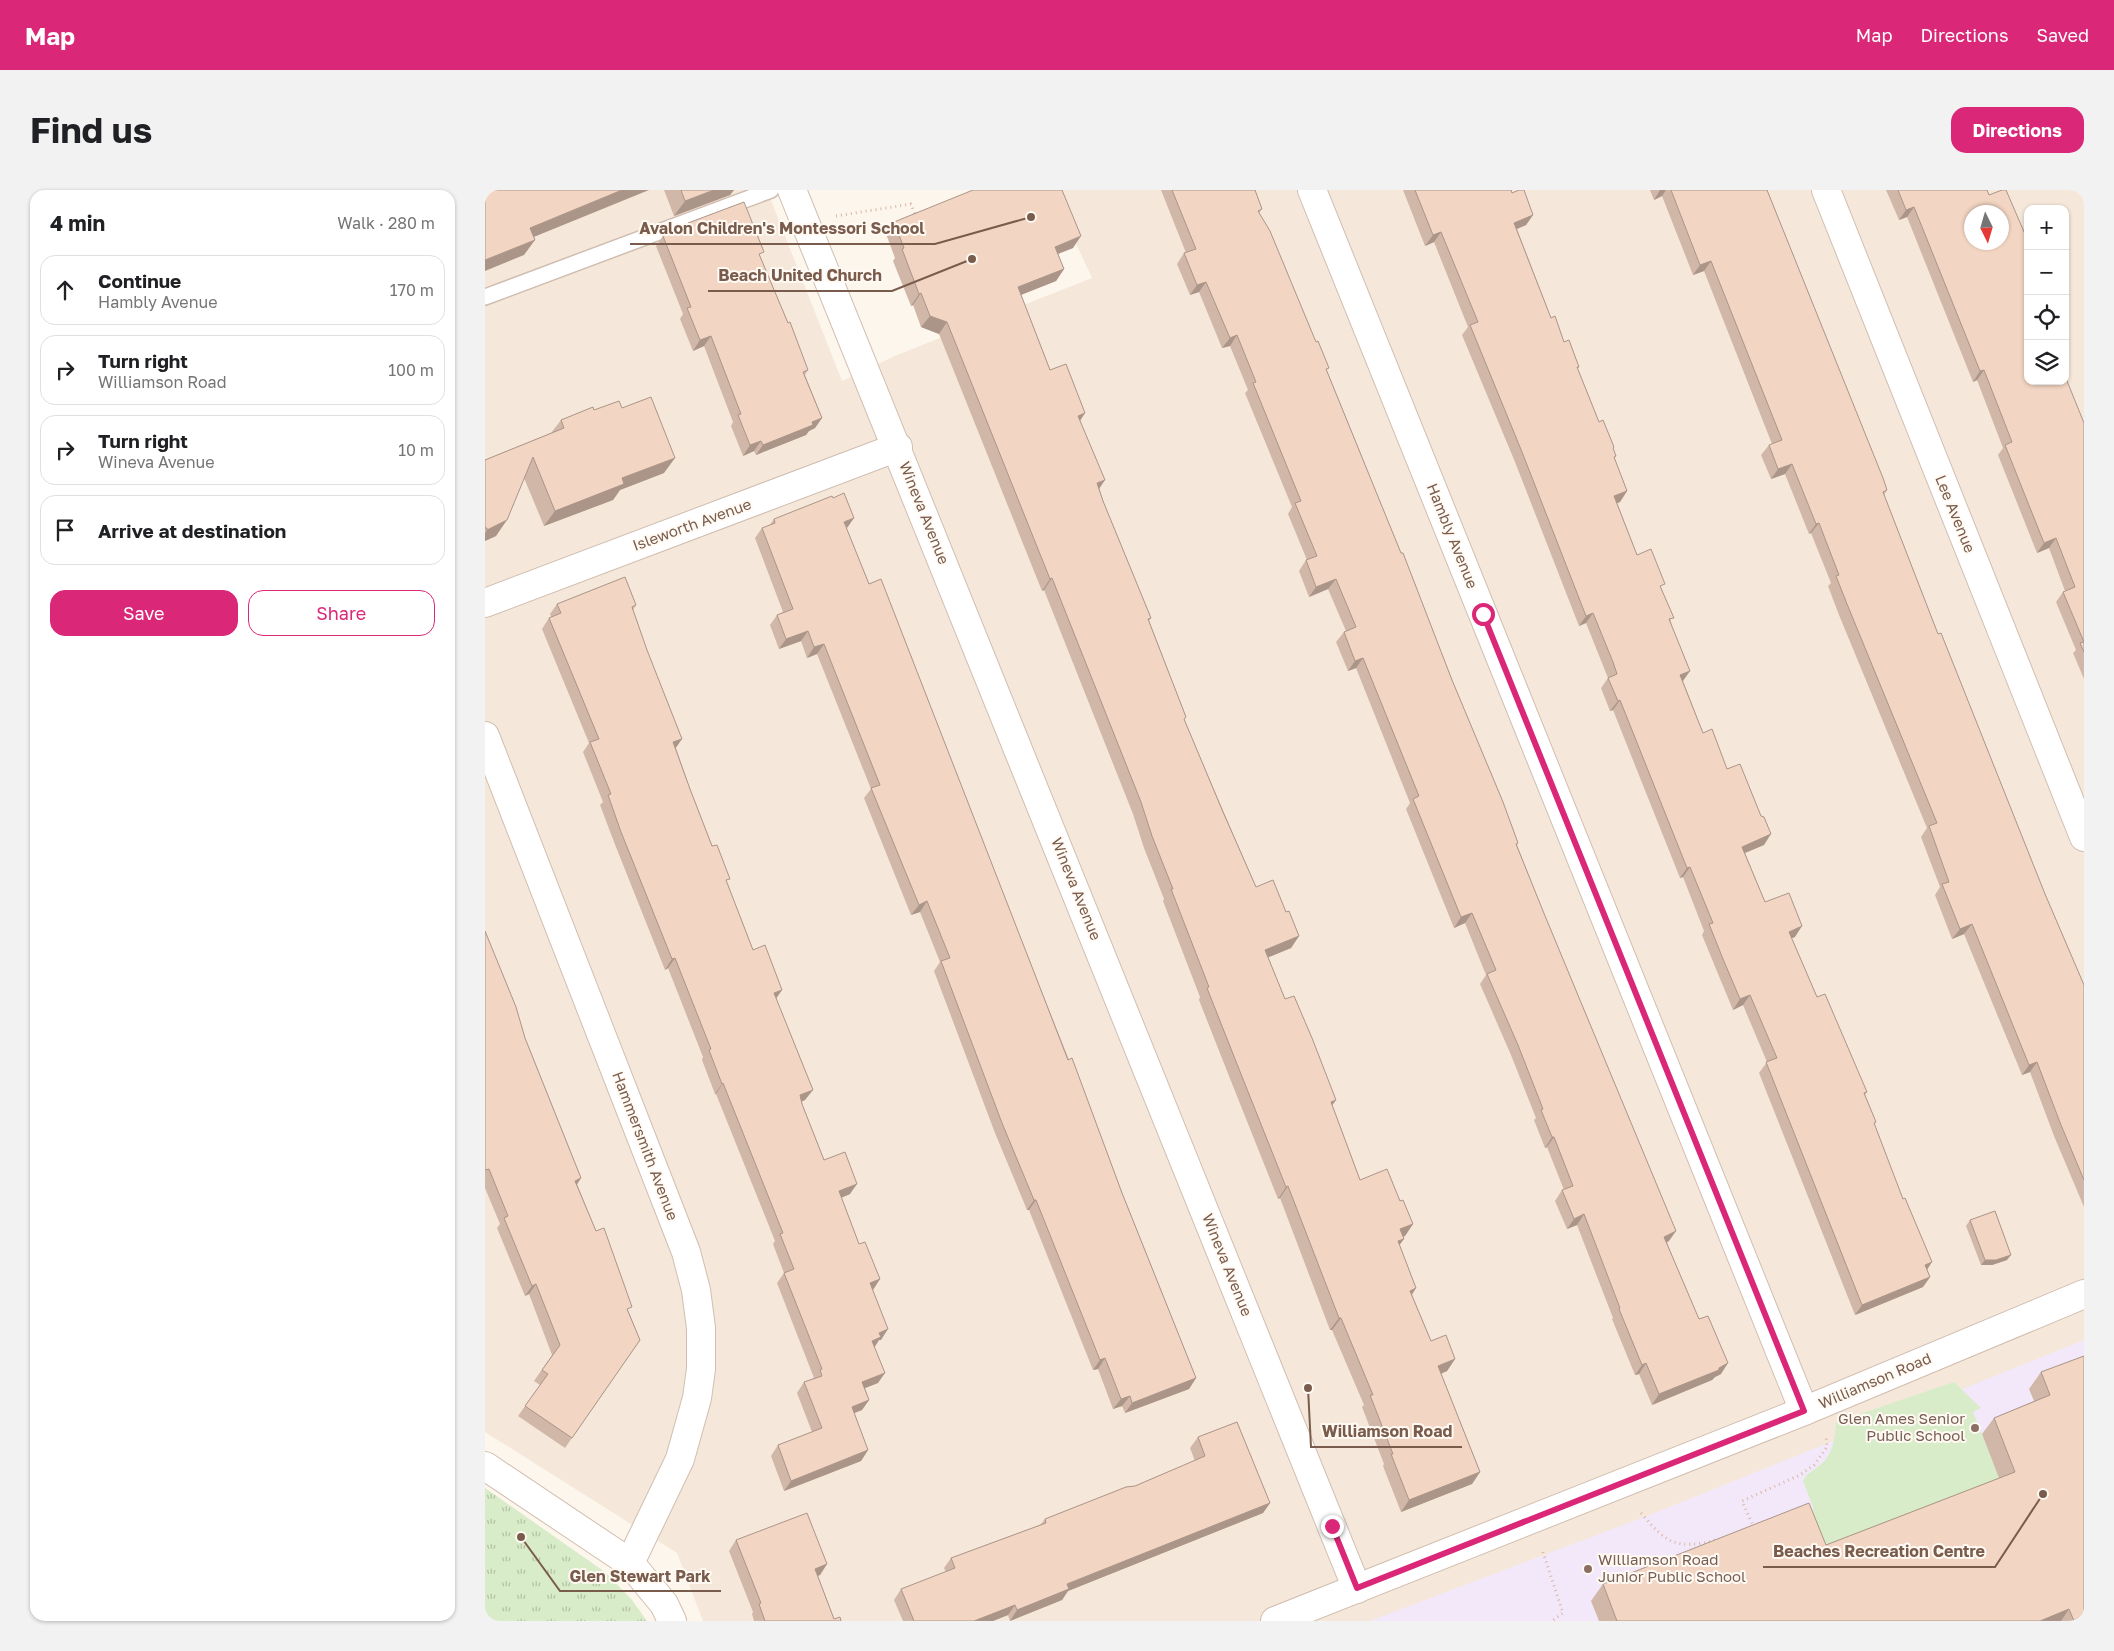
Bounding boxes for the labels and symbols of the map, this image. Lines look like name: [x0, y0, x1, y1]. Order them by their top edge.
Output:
north arrow: [1964, 205, 2009, 250]
callout: Avalon Children's Montessori School: [630, 213, 935, 244]
text: Avalon Children's Montessori School: [639, 218, 925, 238]
callout: Beach United Church: [708, 260, 892, 291]
text: Beach United Church: [718, 265, 882, 285]
street label: Wineva Avenue: [896, 459, 954, 567]
street label: Lee Avenue: [1932, 472, 1980, 556]
street label: Hambly Avenue: [1424, 480, 1482, 591]
street label: Isleworth Avenue: [630, 494, 754, 554]
route start: [1472, 603, 1495, 626]
street label: Wineva Avenue: [1048, 835, 1106, 943]
street label: Hammersmith Avenue: [609, 1069, 683, 1223]
street label: Wineva Avenue: [1199, 1211, 1257, 1319]
street label: Williamson Road: [1816, 1348, 1934, 1412]
place label: Glen Ames Senior Public School: [1838, 1409, 1965, 1444]
callout: Williamson Road: [1311, 1416, 1462, 1447]
text: Williamson Road: [1322, 1421, 1452, 1441]
marker: Glen Ames Senior Public School: [1969, 1422, 1981, 1434]
route end: [1321, 1515, 1344, 1538]
callout: Beaches Recreation Centre: [1763, 1536, 1995, 1567]
text: Beaches Recreation Centre: [1773, 1541, 1985, 1561]
place label: Williamson Road Junior Public School: [1598, 1550, 1746, 1585]
callout: Glen Stewart Park: [560, 1560, 721, 1591]
marker: Williamson Road Junior Public School: [1582, 1563, 1594, 1575]
text: Glen Stewart Park: [570, 1566, 711, 1586]

